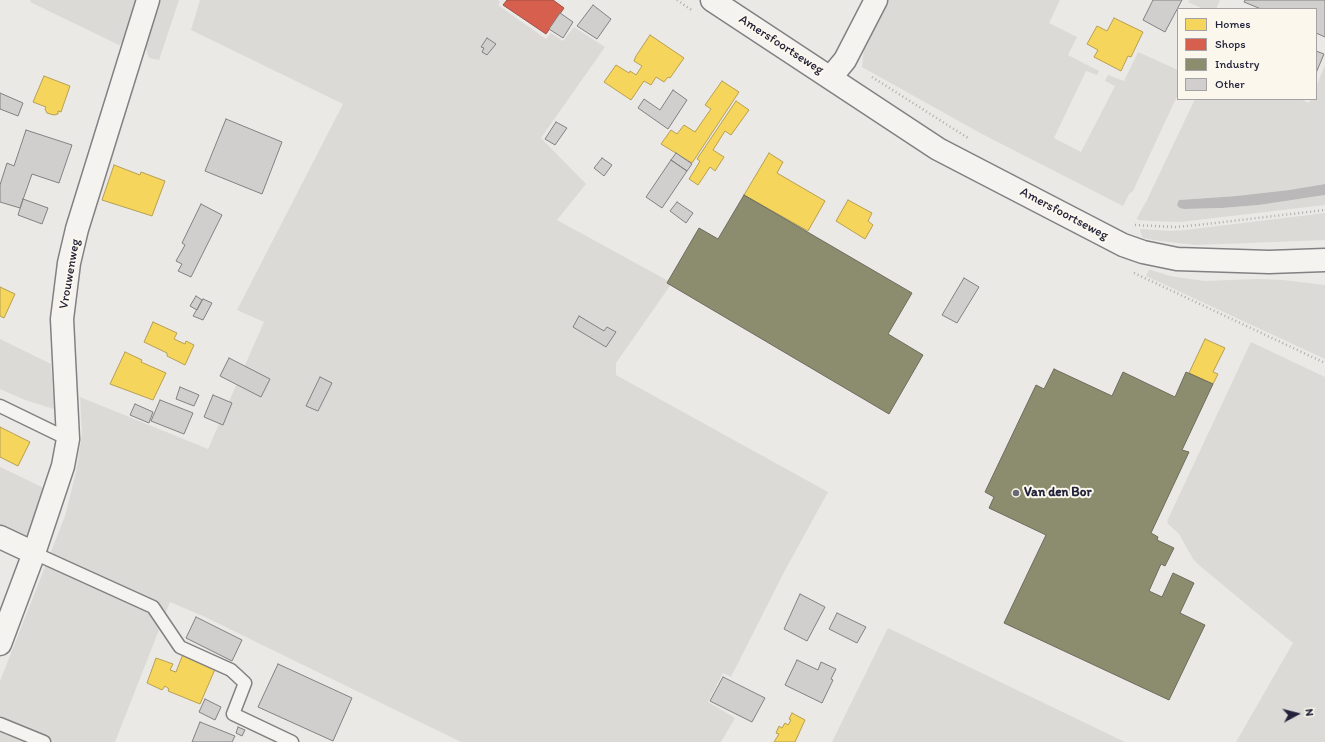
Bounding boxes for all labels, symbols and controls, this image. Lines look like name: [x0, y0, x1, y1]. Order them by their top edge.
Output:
legend: [1177, 8, 1317, 100]
street label: Amersfoortseweg: [736, 12, 826, 78]
text: Homes: [1215, 17, 1251, 31]
text: Shops: [1215, 37, 1246, 51]
text: Industry: [1215, 57, 1259, 71]
text: Other: [1215, 77, 1245, 91]
street label: Amersfoortseweg: [1017, 184, 1111, 244]
street label: Vrouwenweg: [56, 238, 84, 310]
place label: Van den Bor: [1024, 485, 1092, 501]
marker: Van den Bor: [1011, 488, 1021, 498]
north arrow: [1277, 694, 1317, 734]
text: N: [1303, 708, 1316, 717]

